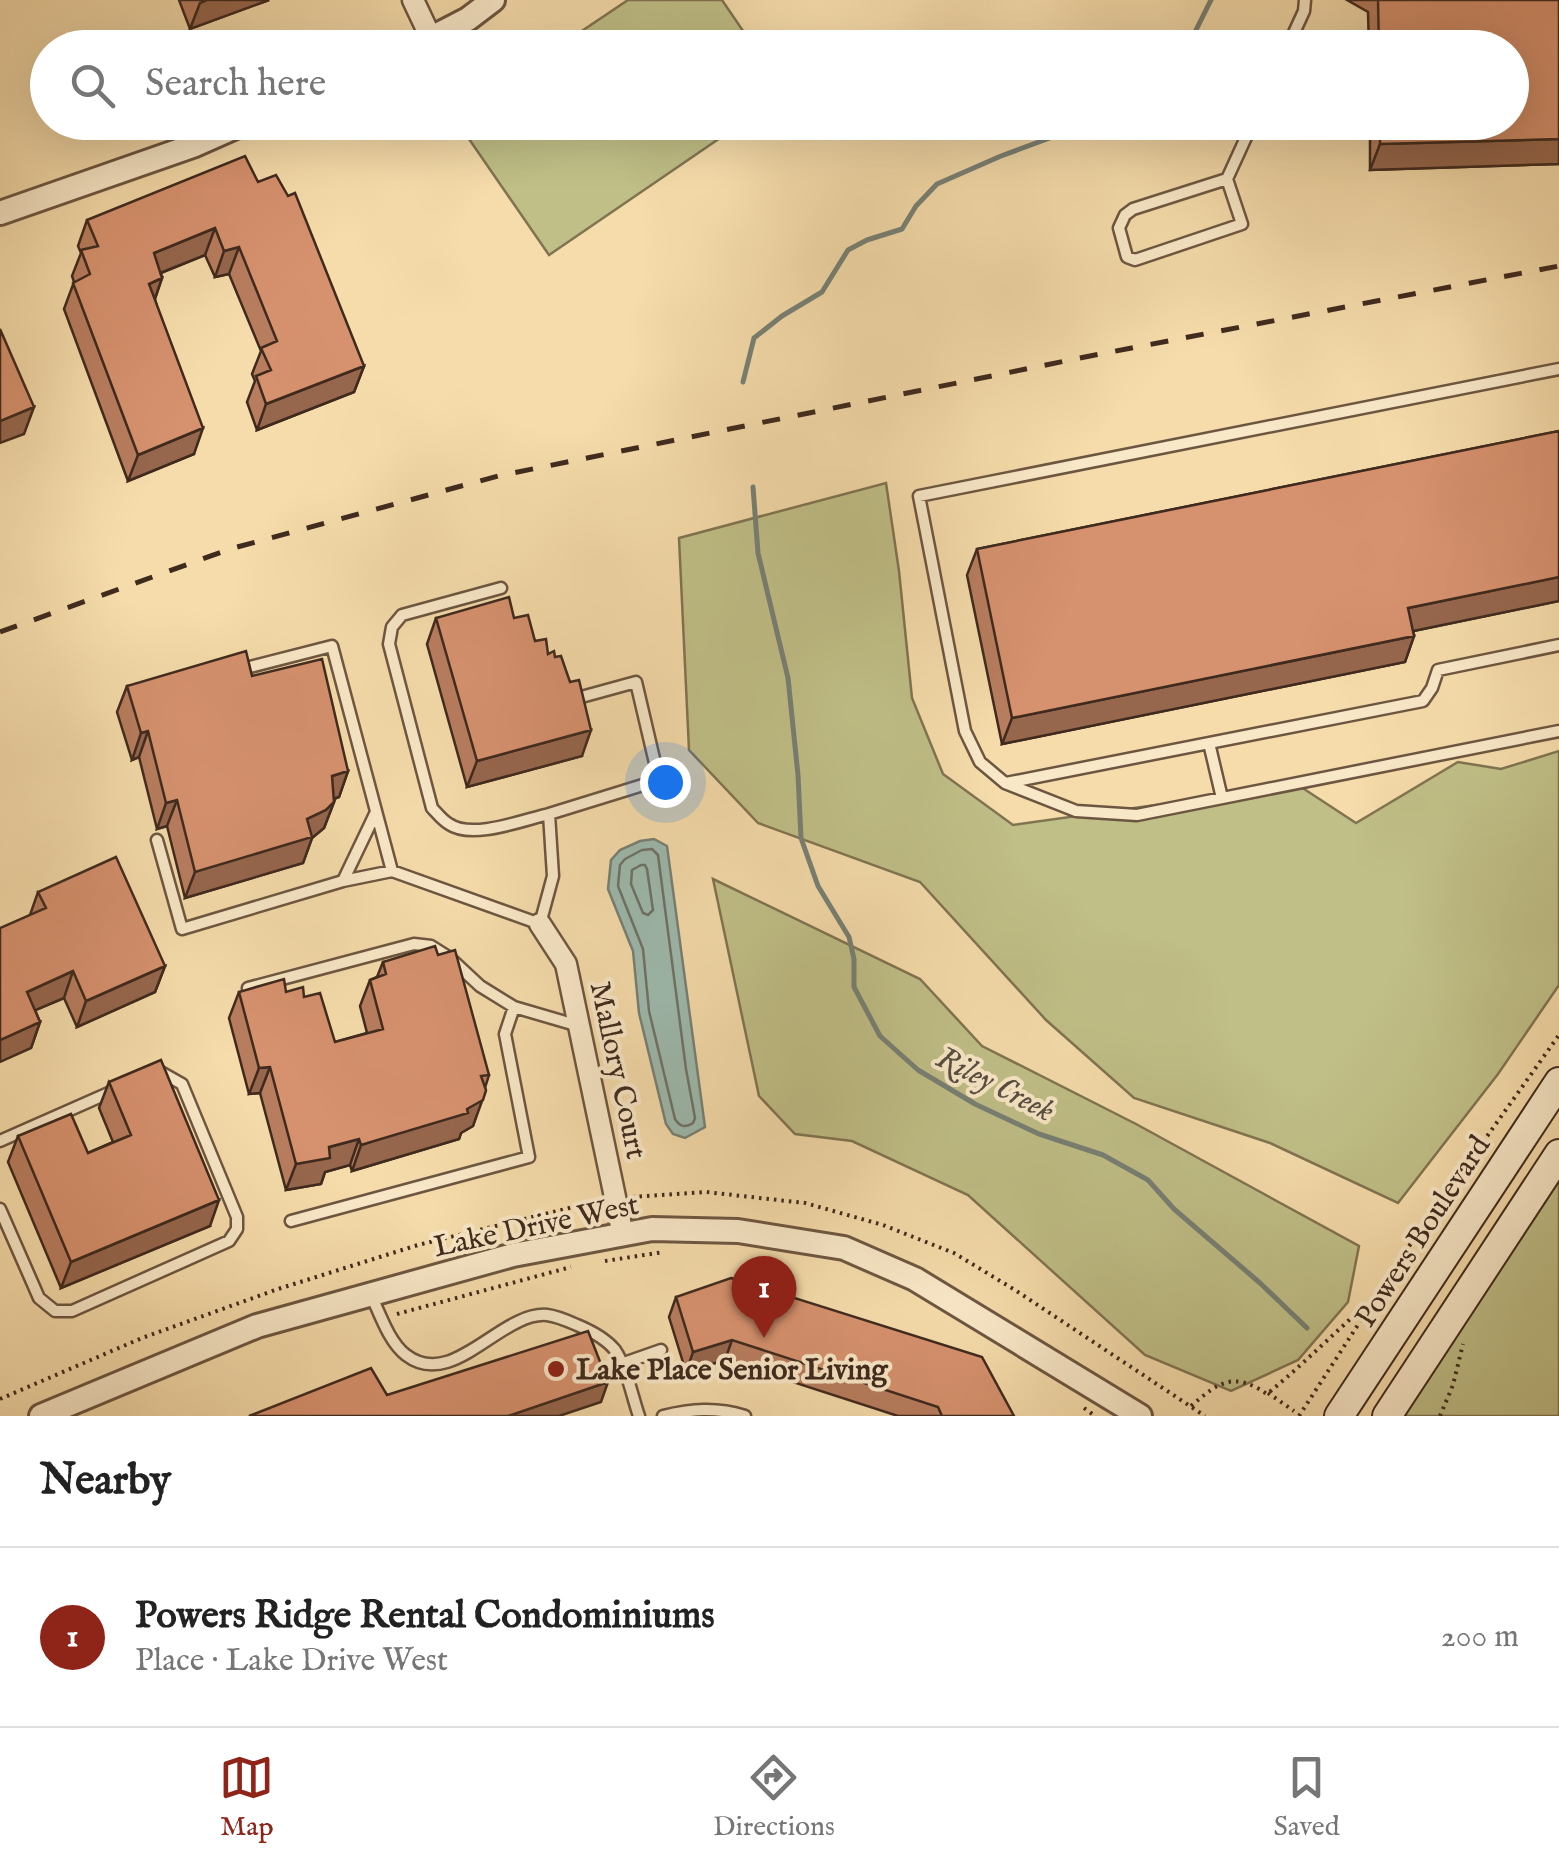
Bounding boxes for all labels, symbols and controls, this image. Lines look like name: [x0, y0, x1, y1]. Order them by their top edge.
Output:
search box: [30, 30, 1529, 140]
icon: search: [65, 58, 120, 113]
text: Search here: [145, 61, 326, 109]
your location: [640, 757, 691, 808]
street label: Mallory Court: [580, 978, 654, 1163]
water label: Riley Creek: [929, 1038, 1061, 1132]
street label: Powers Boulevard: [1348, 1128, 1500, 1335]
street label: Lake Drive West: [430, 1187, 642, 1267]
pin: 1: [732, 1256, 796, 1338]
place label: Lake Place Senior Living: [576, 1352, 889, 1390]
marker: Lake Place Senior Living: [545, 1358, 567, 1380]
text: Nearby: [40, 1455, 171, 1508]
text: Powers Ridge Rental Condominiums: [135, 1593, 715, 1641]
text: 1: [67, 1617, 78, 1658]
text: 200 m: [1441, 1617, 1519, 1658]
text: Place · Lake Drive West: [135, 1641, 448, 1682]
tab: Map: [219, 1750, 274, 1845]
tab: Directions: [713, 1750, 835, 1845]
tab: Saved: [1273, 1750, 1340, 1845]

